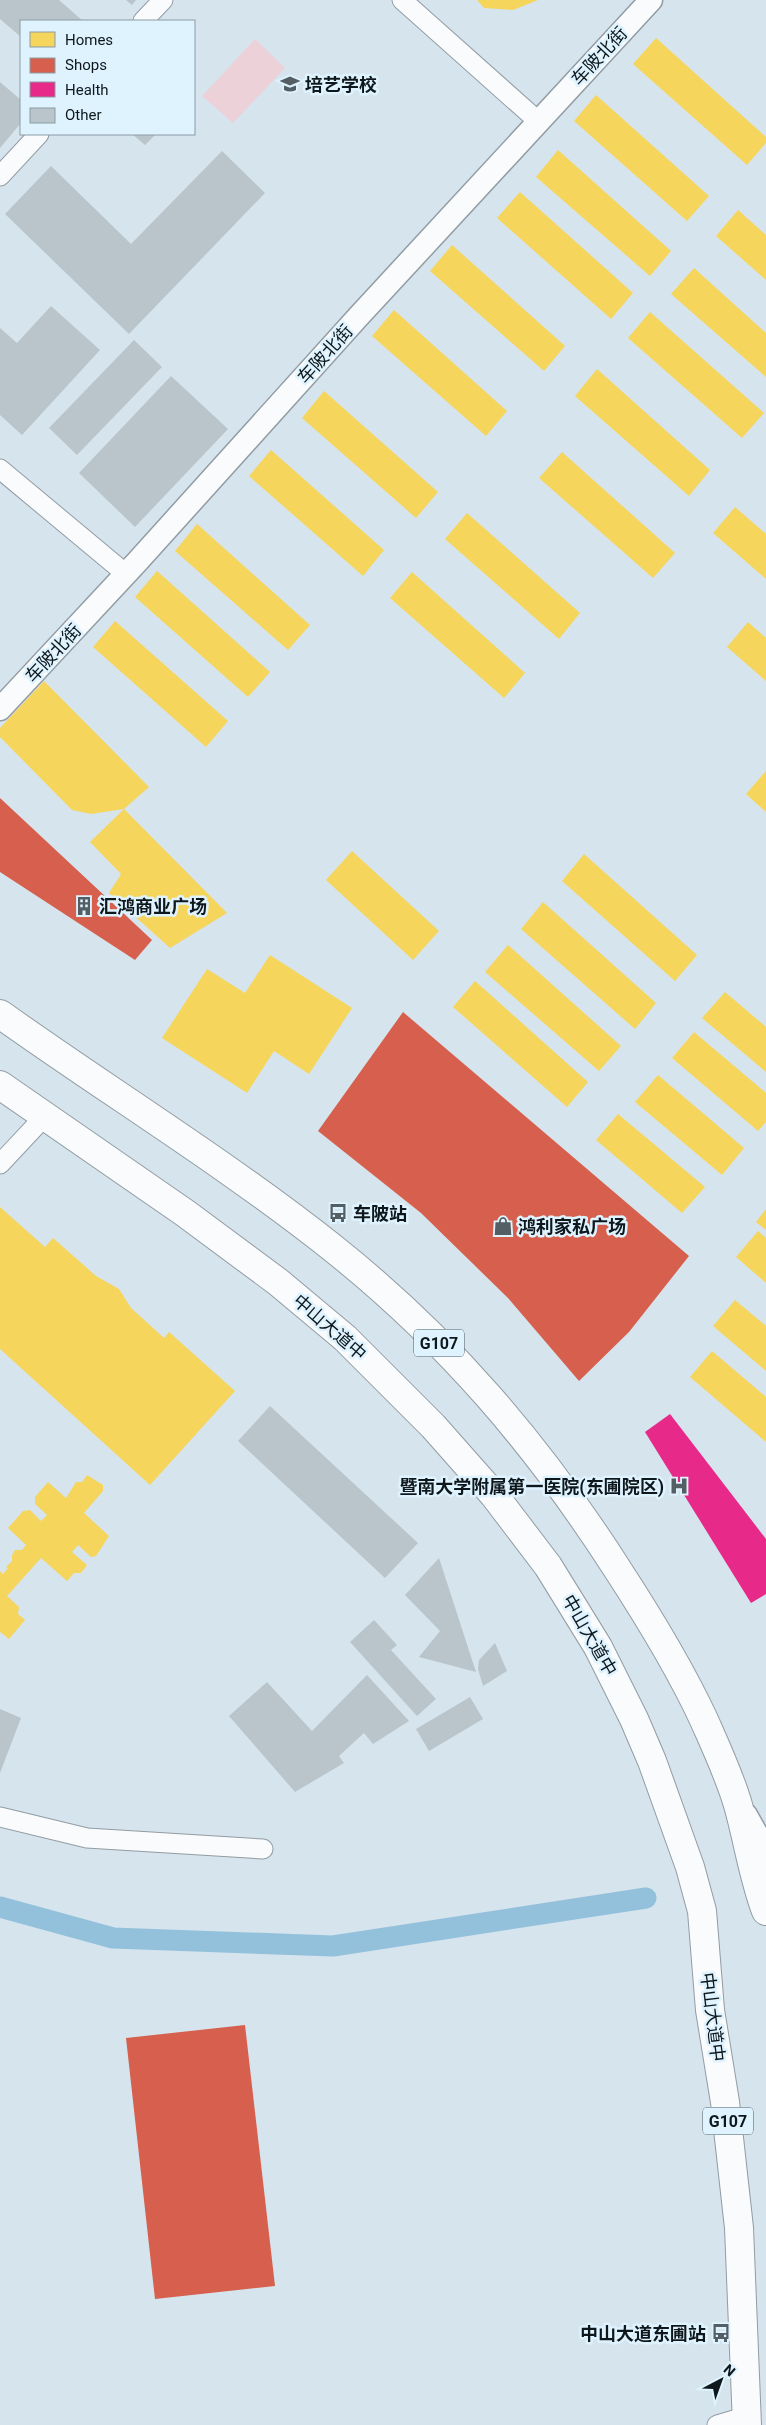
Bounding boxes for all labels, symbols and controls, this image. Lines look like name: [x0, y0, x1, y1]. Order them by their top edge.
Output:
legend: [20, 20, 195, 135]
street label: 车陂北街: [567, 23, 631, 89]
text: Homes: [65, 31, 113, 49]
text: Shops: [65, 56, 107, 74]
school or university icon: 培艺学校: [279, 73, 301, 95]
place label: 培艺学校: [305, 74, 377, 95]
text: Health: [65, 81, 109, 99]
text: Other: [65, 106, 102, 124]
street label: 车陂北街: [293, 320, 357, 388]
street label: 车陂北街: [21, 620, 85, 686]
building icon: 汇鸿商业广场: [73, 895, 95, 917]
place label: 汇鸿商业广场: [99, 896, 207, 917]
bus stop icon: 车陂站: [327, 1202, 349, 1224]
place label: 车陂站: [353, 1203, 407, 1224]
shop icon: 鸿利家私广场: [492, 1215, 514, 1237]
place label: 鸿利家私广场: [518, 1216, 626, 1237]
street label: 中山大道中: [289, 1290, 371, 1364]
road number: G107: [414, 1330, 464, 1356]
hospital icon: 暨南大学附属第一医院(东圃院区): [668, 1475, 690, 1497]
place label: 暨南大学附属第一医院(东圃院区): [399, 1476, 664, 1498]
street label: 中山大道中: [558, 1591, 622, 1679]
street label: 中山大道中: [697, 1971, 729, 2063]
road number: G107: [703, 2108, 753, 2134]
bus stop icon: 中山大道东圃站: [710, 2322, 732, 2344]
place label: 中山大道东圃站: [580, 2323, 706, 2344]
north arrow: [696, 2355, 746, 2405]
text: N: [721, 2361, 739, 2379]

